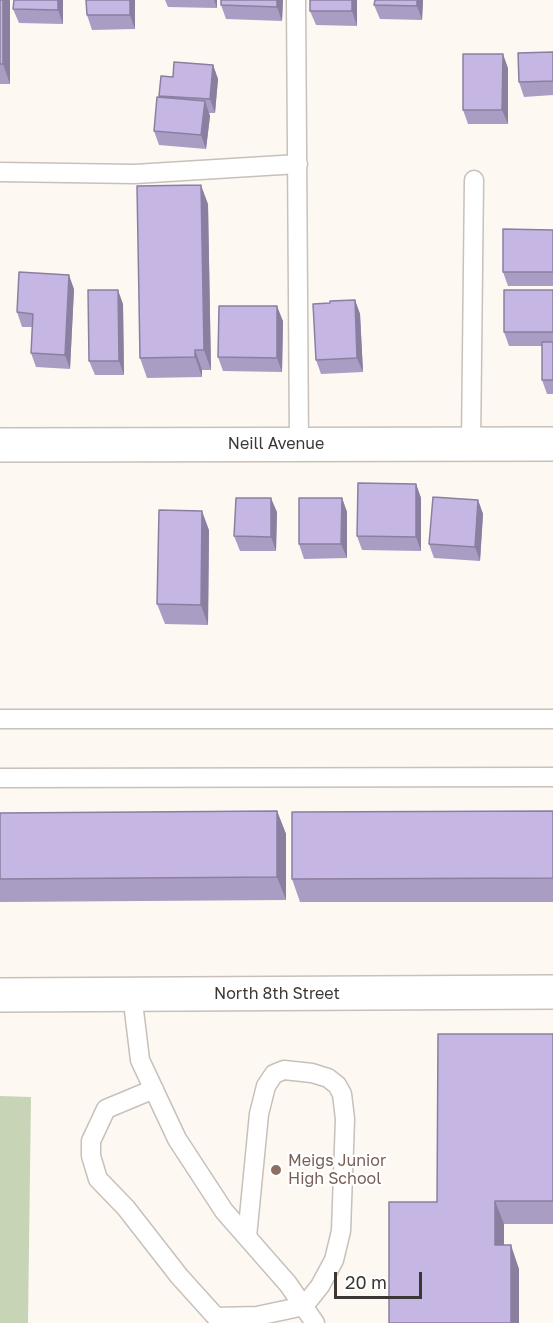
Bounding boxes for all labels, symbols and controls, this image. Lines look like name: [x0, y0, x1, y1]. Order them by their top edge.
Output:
street label: Neill Avenue: [228, 434, 324, 454]
street label: North 8th Street: [214, 984, 340, 1004]
place label: Meigs Junior High School: [288, 1151, 386, 1189]
marker: Meigs Junior High School: [269, 1163, 283, 1177]
scale bar: [337, 1260, 426, 1298]
text: 20 m: [345, 1271, 387, 1293]

